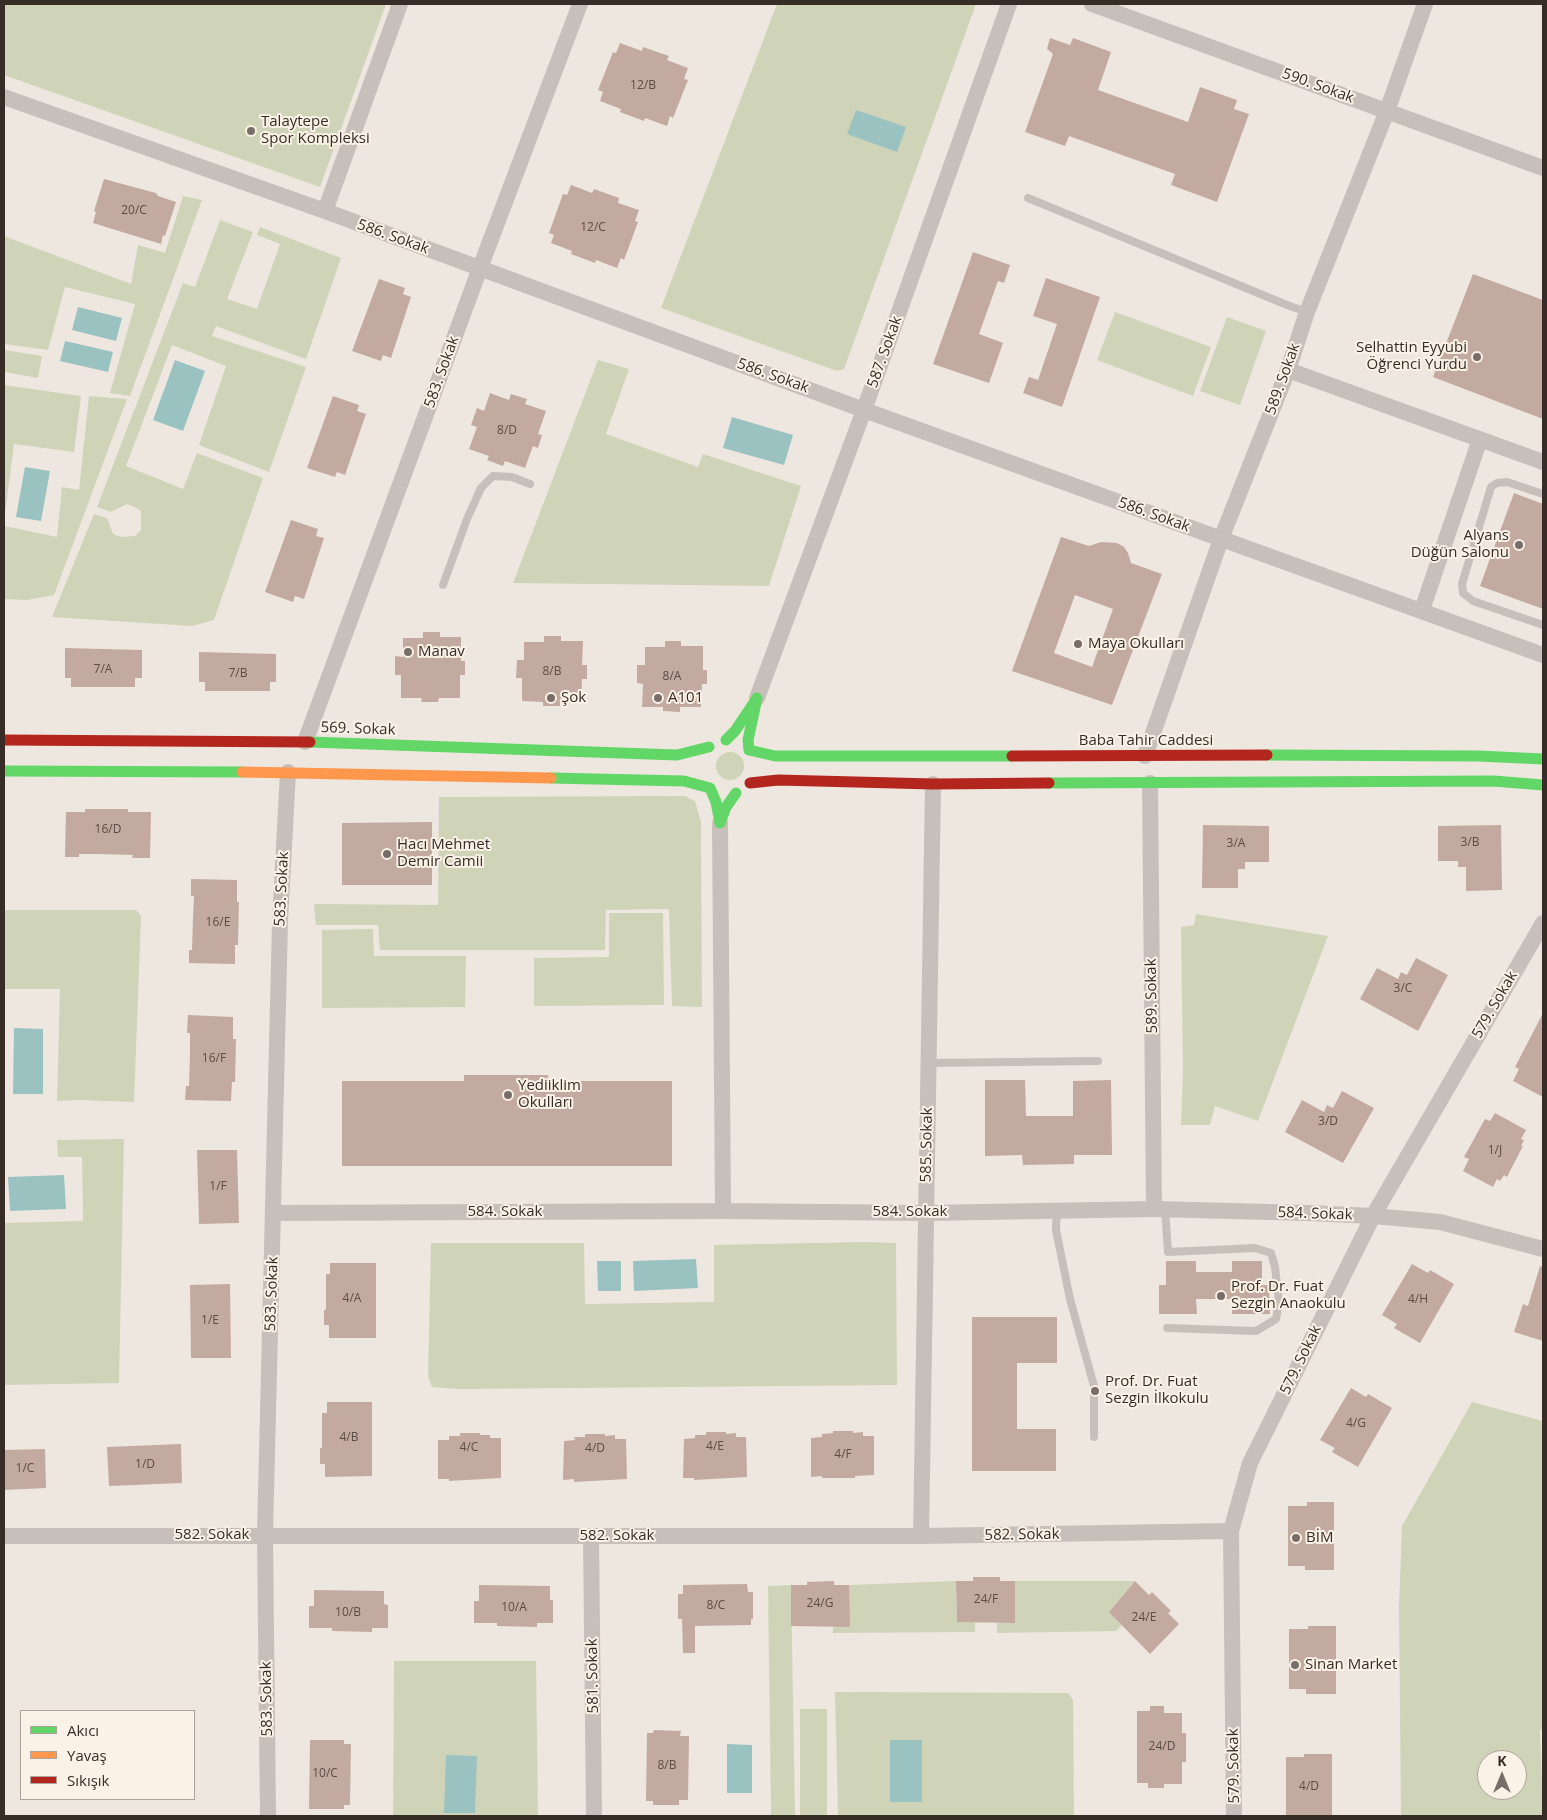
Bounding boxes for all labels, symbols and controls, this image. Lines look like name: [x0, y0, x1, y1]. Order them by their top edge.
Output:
street label: 590. Sokak: [1280, 65, 1356, 107]
house number: 12/B: [630, 79, 656, 93]
place label: Talaytepe Spor Kompleksi: [261, 113, 370, 148]
marker: Talaytepe Spor Kompleksi: [245, 125, 257, 137]
house number: 20/C: [121, 204, 147, 218]
street label: 586. Sokak: [355, 216, 431, 258]
house number: 12/C: [580, 221, 606, 235]
street label: 587. Sokak: [864, 314, 906, 390]
street label: 583. Sokak: [421, 334, 463, 410]
place label: Selhattin Eyyubi Öğrenci Yurdu: [1356, 339, 1467, 374]
street label: 589. Sokak: [1262, 341, 1304, 417]
marker: Selhattin Eyyubi Öğrenci Yurdu: [1471, 351, 1483, 363]
street label: 586. Sokak: [735, 355, 811, 397]
house number: 8/D: [497, 424, 517, 438]
street label: 586. Sokak: [1116, 494, 1192, 536]
place label: Alyans Düğün Salonu: [1411, 527, 1509, 562]
marker: Alyans Düğün Salonu: [1513, 539, 1525, 551]
place label: Maya Okulları: [1088, 635, 1184, 653]
marker: Maya Okulları: [1072, 638, 1084, 650]
place label: Manav: [418, 643, 465, 661]
marker: Manav: [402, 646, 414, 658]
house number: 7/A: [94, 663, 112, 677]
house number: 8/B: [542, 665, 562, 679]
house number: 7/B: [228, 667, 248, 681]
house number: 8/A: [663, 670, 681, 684]
place label: Şok: [561, 689, 586, 707]
place label: A101: [668, 689, 703, 707]
marker: Şok: [545, 692, 557, 704]
marker: A101: [652, 692, 664, 704]
street label: 569. Sokak: [320, 719, 396, 739]
street label: Baba Tahir Caddesi: [1079, 732, 1213, 750]
house number: 16/D: [95, 823, 121, 837]
place label: Hacı Mehmet Demir Camii: [397, 836, 490, 871]
house number: 3/B: [1460, 836, 1480, 850]
house number: 3/A: [1227, 837, 1245, 851]
marker: Hacı Mehmet Demir Camii: [381, 848, 393, 860]
street label: 583. Sokak: [271, 851, 293, 927]
house number: 16/E: [206, 916, 230, 930]
street label: 589. Sokak: [1142, 958, 1162, 1034]
street label: 579. Sokak: [1468, 968, 1522, 1042]
house number: 3/C: [1394, 982, 1412, 996]
house number: 16/F: [202, 1052, 226, 1066]
place label: Yediiklim Okulları: [518, 1077, 581, 1112]
marker: Yediiklim Okulları: [502, 1089, 514, 1101]
street label: 585. Sokak: [917, 1107, 937, 1183]
house number: 3/D: [1318, 1115, 1338, 1129]
house number: 1/J: [1488, 1144, 1502, 1158]
house number: 1/F: [209, 1180, 227, 1194]
street label: 584. Sokak: [468, 1203, 542, 1221]
street label: 584. Sokak: [873, 1203, 947, 1221]
street label: 584. Sokak: [1277, 1204, 1353, 1224]
street label: 583. Sokak: [262, 1256, 282, 1332]
place label: Prof. Dr. Fuat Sezgin Anaokulu: [1231, 1278, 1346, 1313]
marker: Prof. Dr. Fuat Sezgin Anaokulu: [1215, 1290, 1227, 1302]
house number: 4/A: [343, 1292, 361, 1306]
house number: 4/H: [1408, 1293, 1428, 1307]
house number: 1/E: [201, 1314, 219, 1328]
street label: 579. Sokak: [1276, 1322, 1326, 1398]
place label: Prof. Dr. Fuat Sezgin İlkokulu: [1105, 1373, 1209, 1408]
marker: Prof. Dr. Fuat Sezgin İlkokulu: [1089, 1385, 1101, 1397]
house number: 4/G: [1346, 1417, 1366, 1431]
house number: 4/B: [339, 1431, 359, 1445]
house number: 4/E: [706, 1440, 724, 1454]
house number: 4/C: [460, 1441, 478, 1455]
house number: 4/D: [585, 1442, 605, 1456]
house number: 4/F: [834, 1448, 852, 1462]
house number: 1/D: [135, 1458, 155, 1472]
house number: 1/C: [16, 1462, 34, 1476]
street label: 582. Sokak: [984, 1525, 1060, 1545]
street label: 582. Sokak: [175, 1526, 249, 1544]
street label: 582. Sokak: [580, 1527, 654, 1545]
place label: BİM: [1306, 1529, 1333, 1547]
marker: BİM: [1290, 1532, 1302, 1544]
house number: 24/F: [974, 1593, 998, 1607]
house number: 24/G: [807, 1597, 833, 1611]
house number: 8/C: [707, 1599, 725, 1613]
house number: 10/A: [501, 1601, 527, 1615]
house number: 10/B: [335, 1606, 361, 1620]
house number: 24/E: [1132, 1611, 1156, 1625]
street label: 581. Sokak: [583, 1638, 603, 1714]
place label: Sinan Market: [1305, 1656, 1397, 1674]
marker: Sinan Market: [1289, 1659, 1301, 1671]
street label: 583. Sokak: [257, 1661, 277, 1737]
legend: [20, 1710, 195, 1800]
text: Akıcı: [67, 1720, 99, 1740]
street label: 579. Sokak: [1224, 1728, 1244, 1804]
house number: 24/D: [1149, 1740, 1175, 1754]
text: Yavaş: [67, 1745, 107, 1765]
north arrow: [1477, 1750, 1527, 1800]
text: K: [1497, 1751, 1507, 1770]
house number: 8/B: [657, 1759, 677, 1773]
house number: 10/C: [312, 1767, 338, 1781]
text: Sıkışık: [67, 1770, 110, 1790]
house number: 4/D: [1299, 1780, 1319, 1794]

